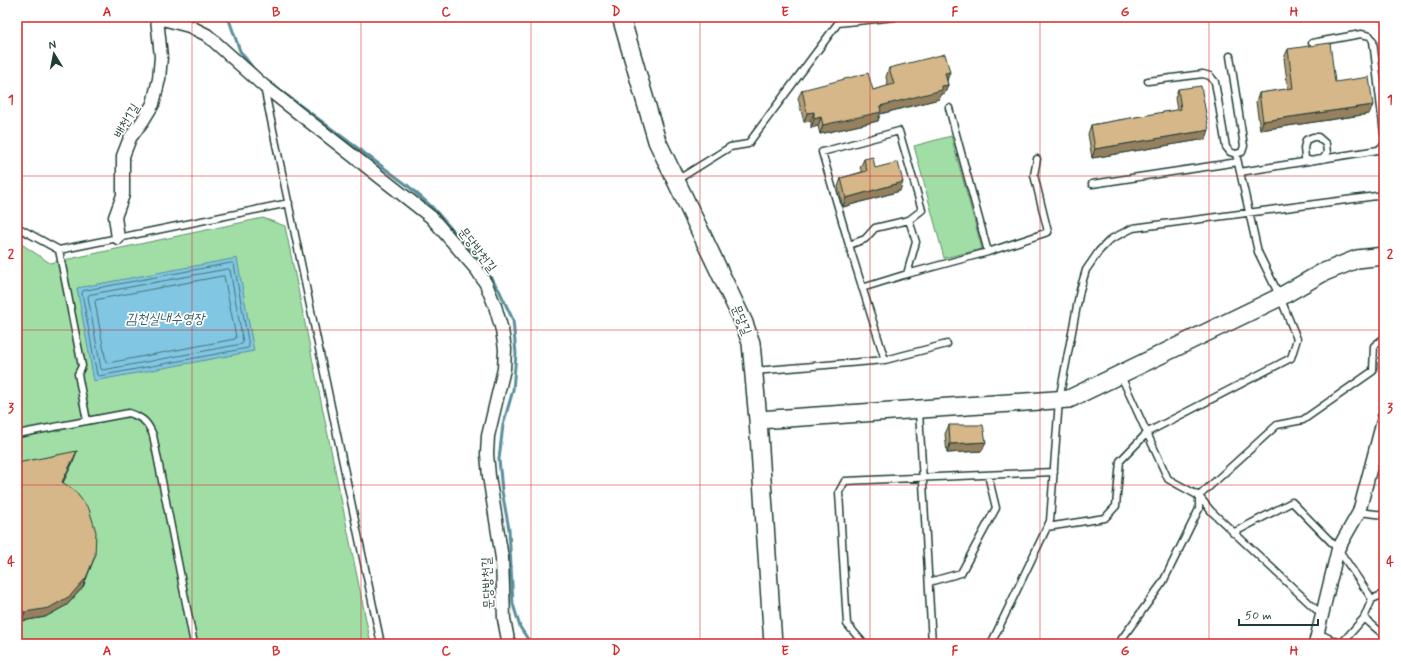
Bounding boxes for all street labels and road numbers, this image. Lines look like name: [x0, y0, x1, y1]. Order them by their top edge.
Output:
street label: 배천1길: [110, 101, 144, 141]
street label: 문당방천길: [454, 224, 500, 276]
street label: 문당길: [727, 302, 755, 338]
street label: 문당방천길: [478, 556, 498, 610]

